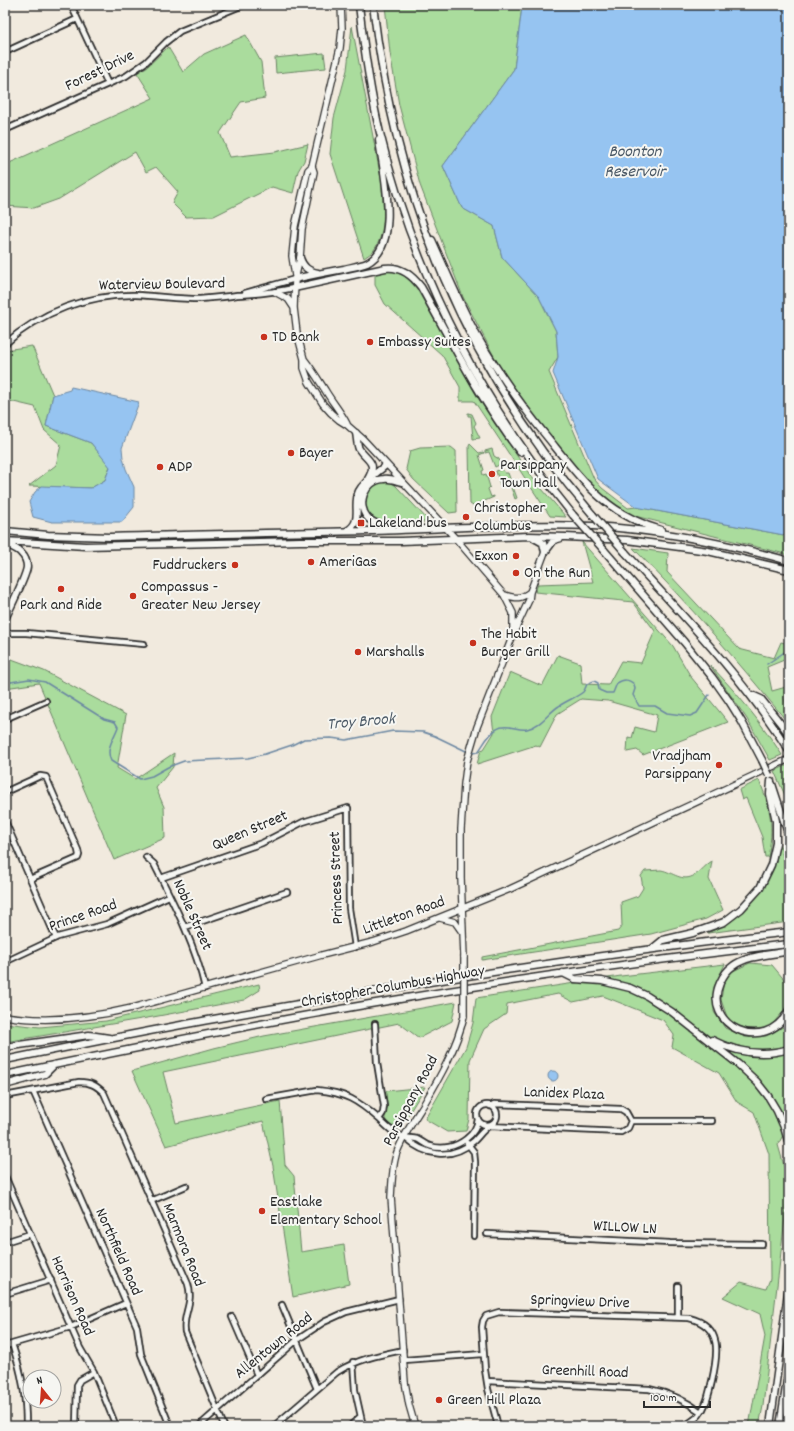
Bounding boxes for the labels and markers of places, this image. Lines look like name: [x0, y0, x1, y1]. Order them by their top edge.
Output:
place label: TD Bank: [272, 326, 319, 349]
place label: Embassy Suites: [378, 331, 471, 354]
marker: TD Bank: [259, 332, 269, 342]
marker: Embassy Suites: [365, 337, 375, 347]
place label: Bayer: [299, 442, 334, 465]
marker: Bayer: [286, 448, 296, 458]
place label: Parsippany Town Hall: [500, 454, 567, 495]
place label: ADP: [168, 456, 192, 479]
marker: ADP: [155, 462, 165, 472]
marker: Parsippany Town Hall: [487, 469, 497, 479]
place label: Christopher Columbus: [474, 497, 546, 538]
place label: Lakeland bus: [369, 512, 447, 535]
marker: Christopher Columbus: [461, 512, 471, 522]
marker: Lakeland bus: [356, 518, 366, 528]
place label: Exxon: [474, 545, 508, 568]
place label: AmeriGas: [319, 551, 377, 574]
marker: Exxon: [511, 551, 521, 561]
place label: Fuddruckers: [152, 554, 227, 577]
marker: AmeriGas: [306, 557, 316, 567]
marker: Fuddruckers: [230, 560, 240, 570]
place label: On the Run: [524, 562, 590, 585]
marker: On the Run: [511, 568, 521, 578]
place label: Compassus - Greater New Jersey: [141, 576, 261, 617]
marker: Park and Ride: [56, 584, 66, 594]
marker: Compassus - Greater New Jersey: [128, 591, 138, 601]
place label: Park and Ride: [20, 594, 102, 617]
place label: The Habit Burger Grill: [481, 623, 550, 664]
marker: The Habit Burger Grill: [468, 638, 478, 648]
place label: Marshalls: [366, 641, 425, 664]
marker: Marshalls: [353, 647, 363, 657]
place label: Vradjham Parsippany: [645, 745, 712, 786]
marker: Vradjham Parsippany: [714, 760, 724, 770]
place label: Eastlake Elementary School: [270, 1191, 382, 1232]
marker: Eastlake Elementary School: [257, 1206, 267, 1216]
place label: Green Hill Plaza: [447, 1389, 541, 1412]
marker: Green Hill Plaza: [434, 1395, 444, 1405]

